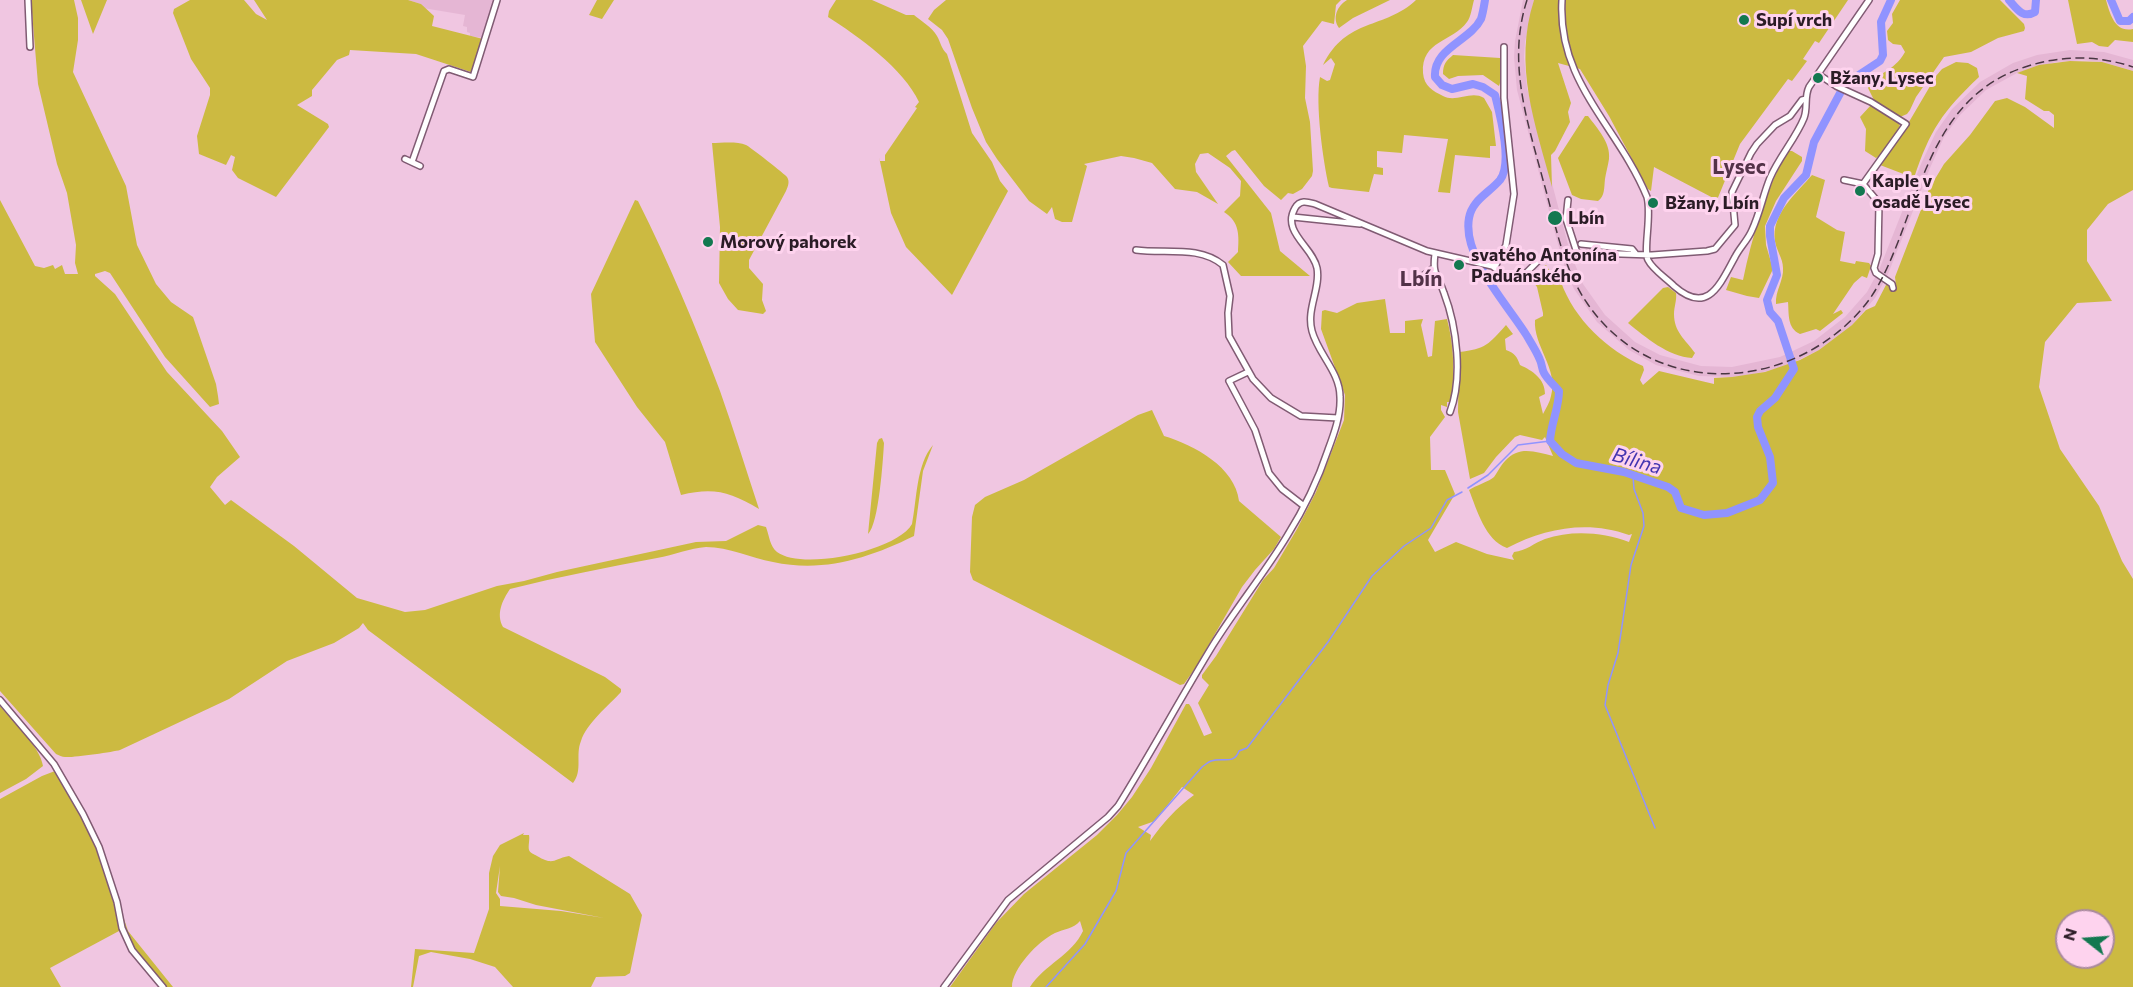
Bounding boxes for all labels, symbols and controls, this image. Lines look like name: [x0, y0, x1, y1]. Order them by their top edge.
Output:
place label: Supí vrch: [1756, 9, 1832, 31]
marker: Supí vrch: [1737, 13, 1751, 27]
place label: Bžany, Lysec: [1830, 67, 1934, 89]
marker: Bžany, Lysec: [1811, 71, 1825, 85]
district label: Lysec: [1712, 154, 1766, 180]
place label: Kaple v osadě Lysec: [1872, 170, 1970, 213]
marker: Kaple v osadě Lysec: [1853, 184, 1867, 198]
place label: Bžany, Lbín: [1665, 192, 1759, 214]
marker: Bžany, Lbín: [1646, 196, 1660, 210]
place label: Lbín: [1568, 207, 1605, 229]
marker: Lbín: [1546, 209, 1564, 227]
place label: Morový pahorek: [720, 231, 857, 253]
marker: Morový pahorek: [701, 235, 715, 249]
place label: svatého Antonína Paduánského: [1471, 244, 1617, 286]
marker: svatého Antonína Paduánského: [1452, 258, 1466, 272]
district label: Lbín: [1400, 266, 1442, 292]
water label: Bílina: [1610, 443, 1664, 479]
north arrow: [2055, 909, 2115, 969]
text: N: [2058, 926, 2080, 943]

